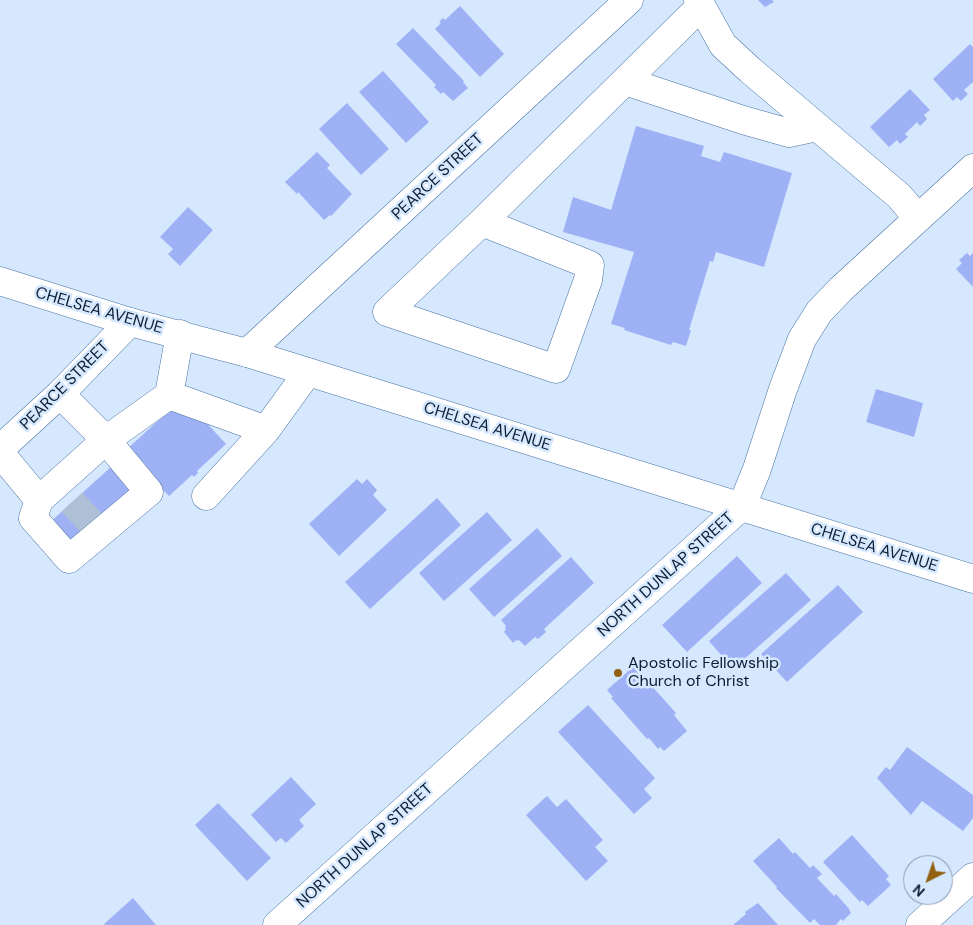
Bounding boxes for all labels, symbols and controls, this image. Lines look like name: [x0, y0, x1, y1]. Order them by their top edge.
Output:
street label: PEARCE STREET: [388, 130, 488, 224]
street label: CHELSEA AVENUE: [33, 284, 165, 338]
street label: PEARCE STREET: [17, 338, 113, 434]
street label: CHELSEA AVENUE: [421, 399, 553, 455]
street label: NORTH DUNLAP STREET: [594, 509, 738, 641]
street label: CHELSEA AVENUE: [808, 520, 940, 576]
place label: Apostolic Fellowship Church of Christ: [628, 654, 779, 692]
marker: Apostolic Fellowship Church of Christ: [612, 667, 624, 679]
street label: NORTH DUNLAP STREET: [293, 780, 437, 912]
north arrow: [903, 855, 953, 905]
text: N: [909, 880, 929, 901]

